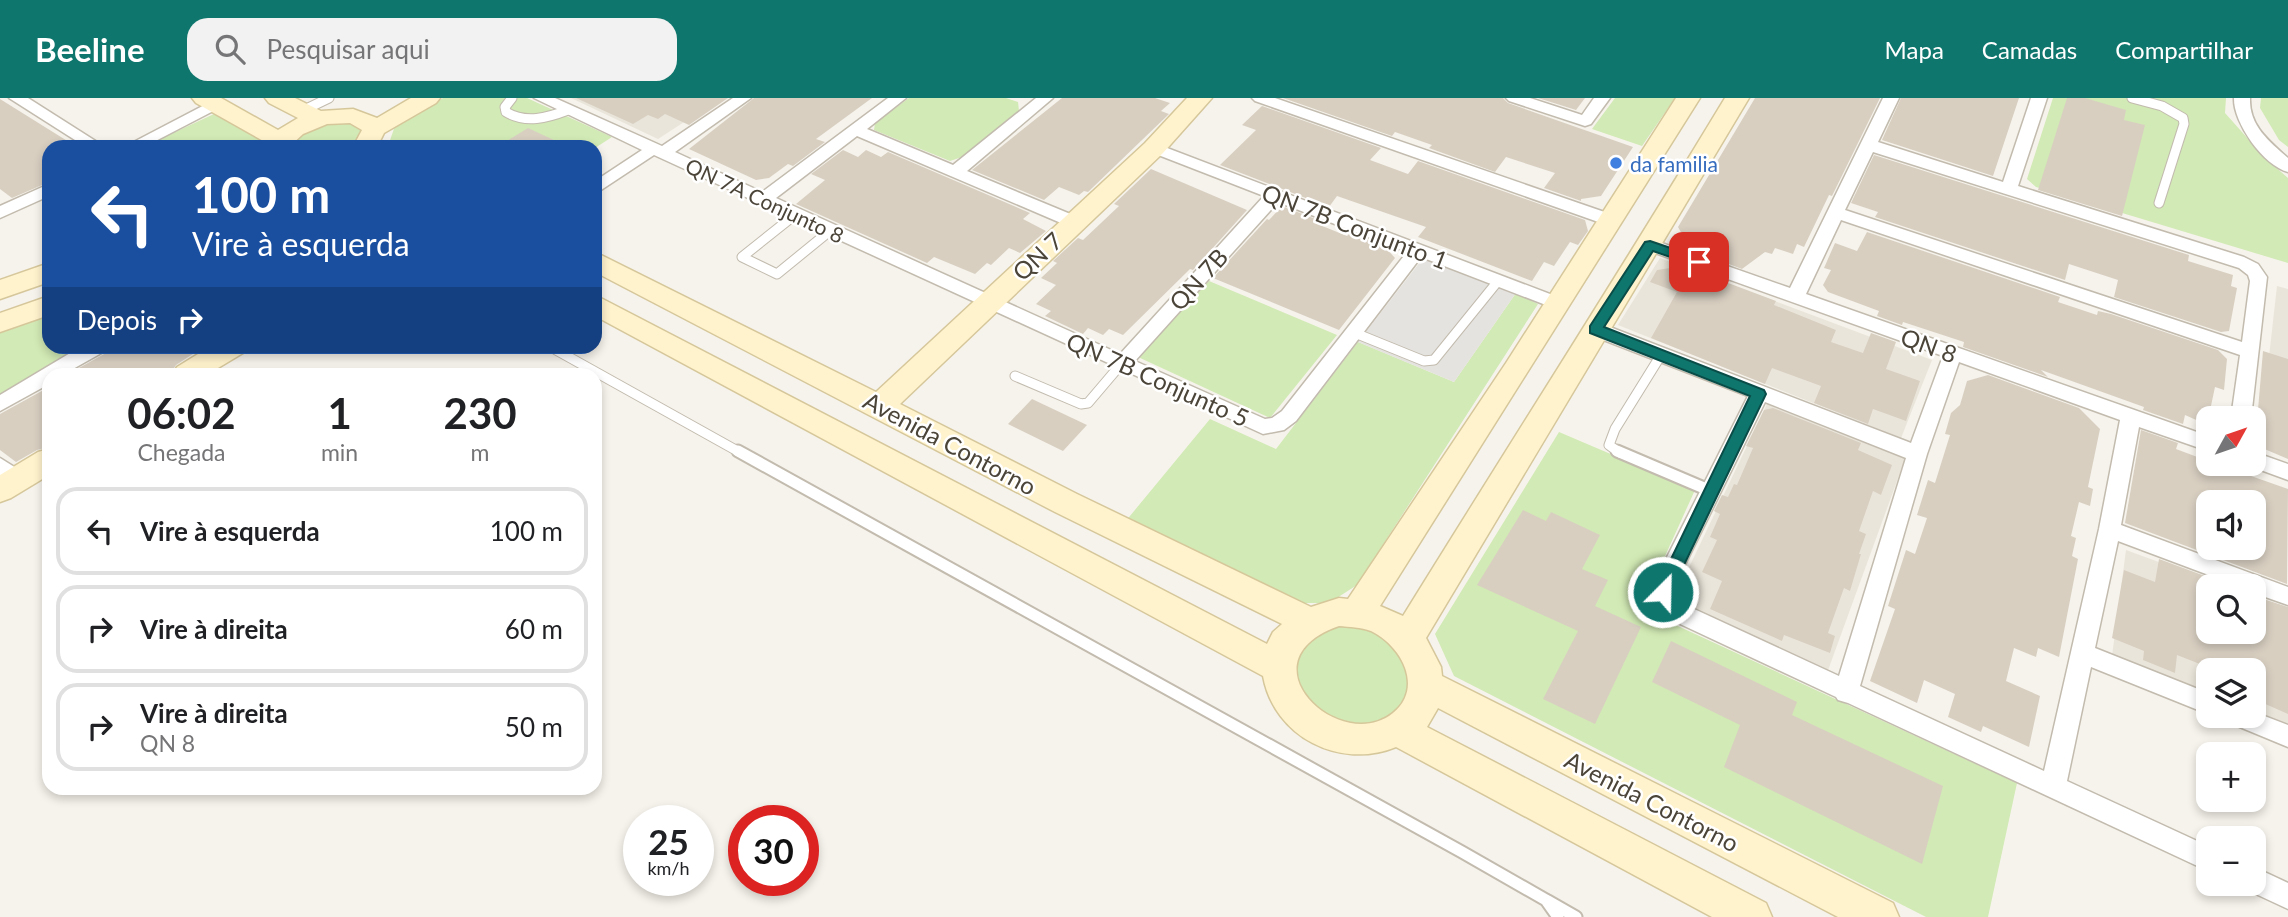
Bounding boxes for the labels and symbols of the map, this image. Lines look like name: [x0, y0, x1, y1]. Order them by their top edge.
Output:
place label: da familia: [1630, 151, 1718, 176]
street label: QN 7A Conjunto 8: [682, 152, 848, 248]
marker: da familia: [1608, 155, 1624, 171]
street label: QN 7B Conjunto 1: [1258, 177, 1452, 275]
street label: QN 7: [1006, 226, 1068, 286]
pin: [1669, 232, 1729, 292]
street label: QN 7B: [1163, 242, 1233, 316]
street label: QN 8: [1897, 322, 1961, 368]
street label: QN 7B Conjunto 5: [1062, 326, 1254, 432]
street label: Avenida Contorno: [859, 385, 1041, 501]
north arrow: [2196, 406, 2266, 476]
position arrow: [1626, 555, 1700, 629]
street label: Avenida Contorno: [1560, 745, 1744, 857]
speed limit sign: 30: [728, 805, 819, 896]

